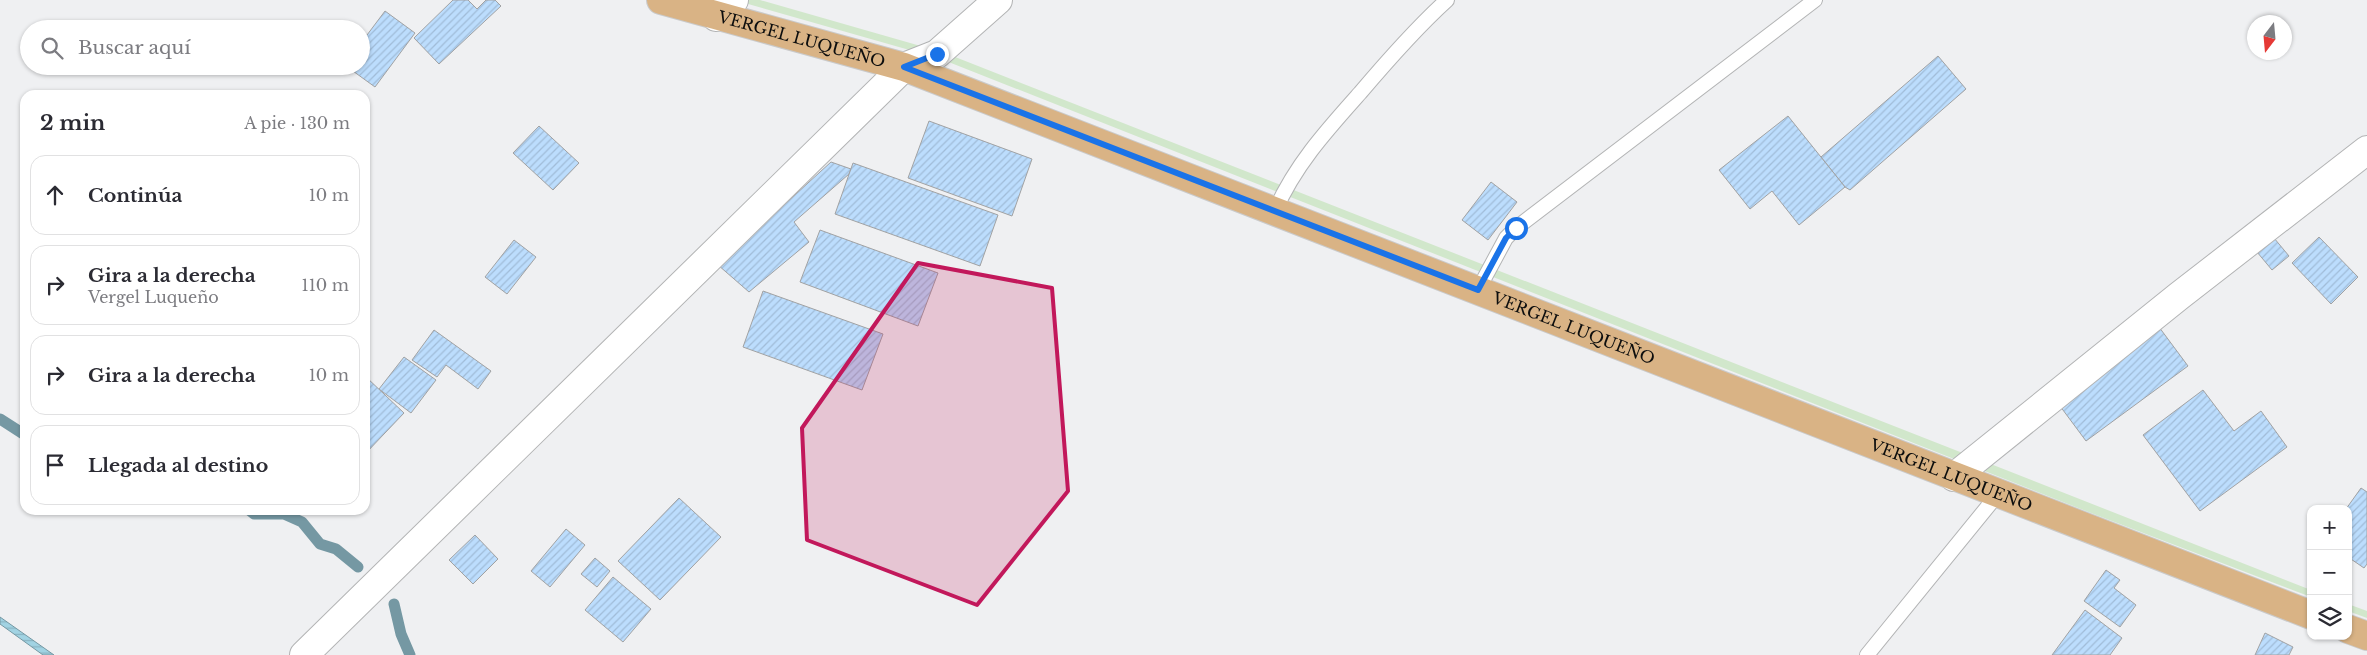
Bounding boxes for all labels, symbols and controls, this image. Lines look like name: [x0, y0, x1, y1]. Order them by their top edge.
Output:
street label: VERGEL LUQUEÑO: [715, 6, 888, 71]
north arrow: [2247, 15, 2292, 60]
search box: [20, 20, 370, 75]
icon: search: [38, 34, 66, 62]
text: Buscar aquí: [78, 36, 191, 59]
route end: [926, 43, 949, 66]
text: 2 min: [40, 110, 105, 136]
text: A pie · 130 m: [244, 113, 350, 133]
icon: ahead: [41, 181, 69, 209]
text: Continúa: [88, 184, 182, 207]
text: 10 m: [309, 185, 349, 205]
route start: [1505, 217, 1528, 240]
text: Gira a la derecha: [88, 264, 256, 287]
icon: right: [41, 271, 69, 299]
text: 110 m: [302, 275, 349, 295]
text: Vergel Luqueño: [88, 287, 219, 307]
street label: VERGEL LUQUEÑO: [1489, 287, 1658, 369]
icon: right: [41, 361, 69, 389]
text: Gira a la derecha: [88, 364, 256, 387]
text: 10 m: [309, 365, 349, 385]
street label: VERGEL LUQUEÑO: [1866, 434, 2035, 516]
icon: arrive: [41, 451, 69, 479]
text: Llegada al destino: [88, 454, 268, 477]
map controls: [2307, 505, 2352, 640]
button: +: [2307, 505, 2352, 550]
button: −: [2307, 550, 2352, 595]
button: layers: [2307, 595, 2352, 640]

